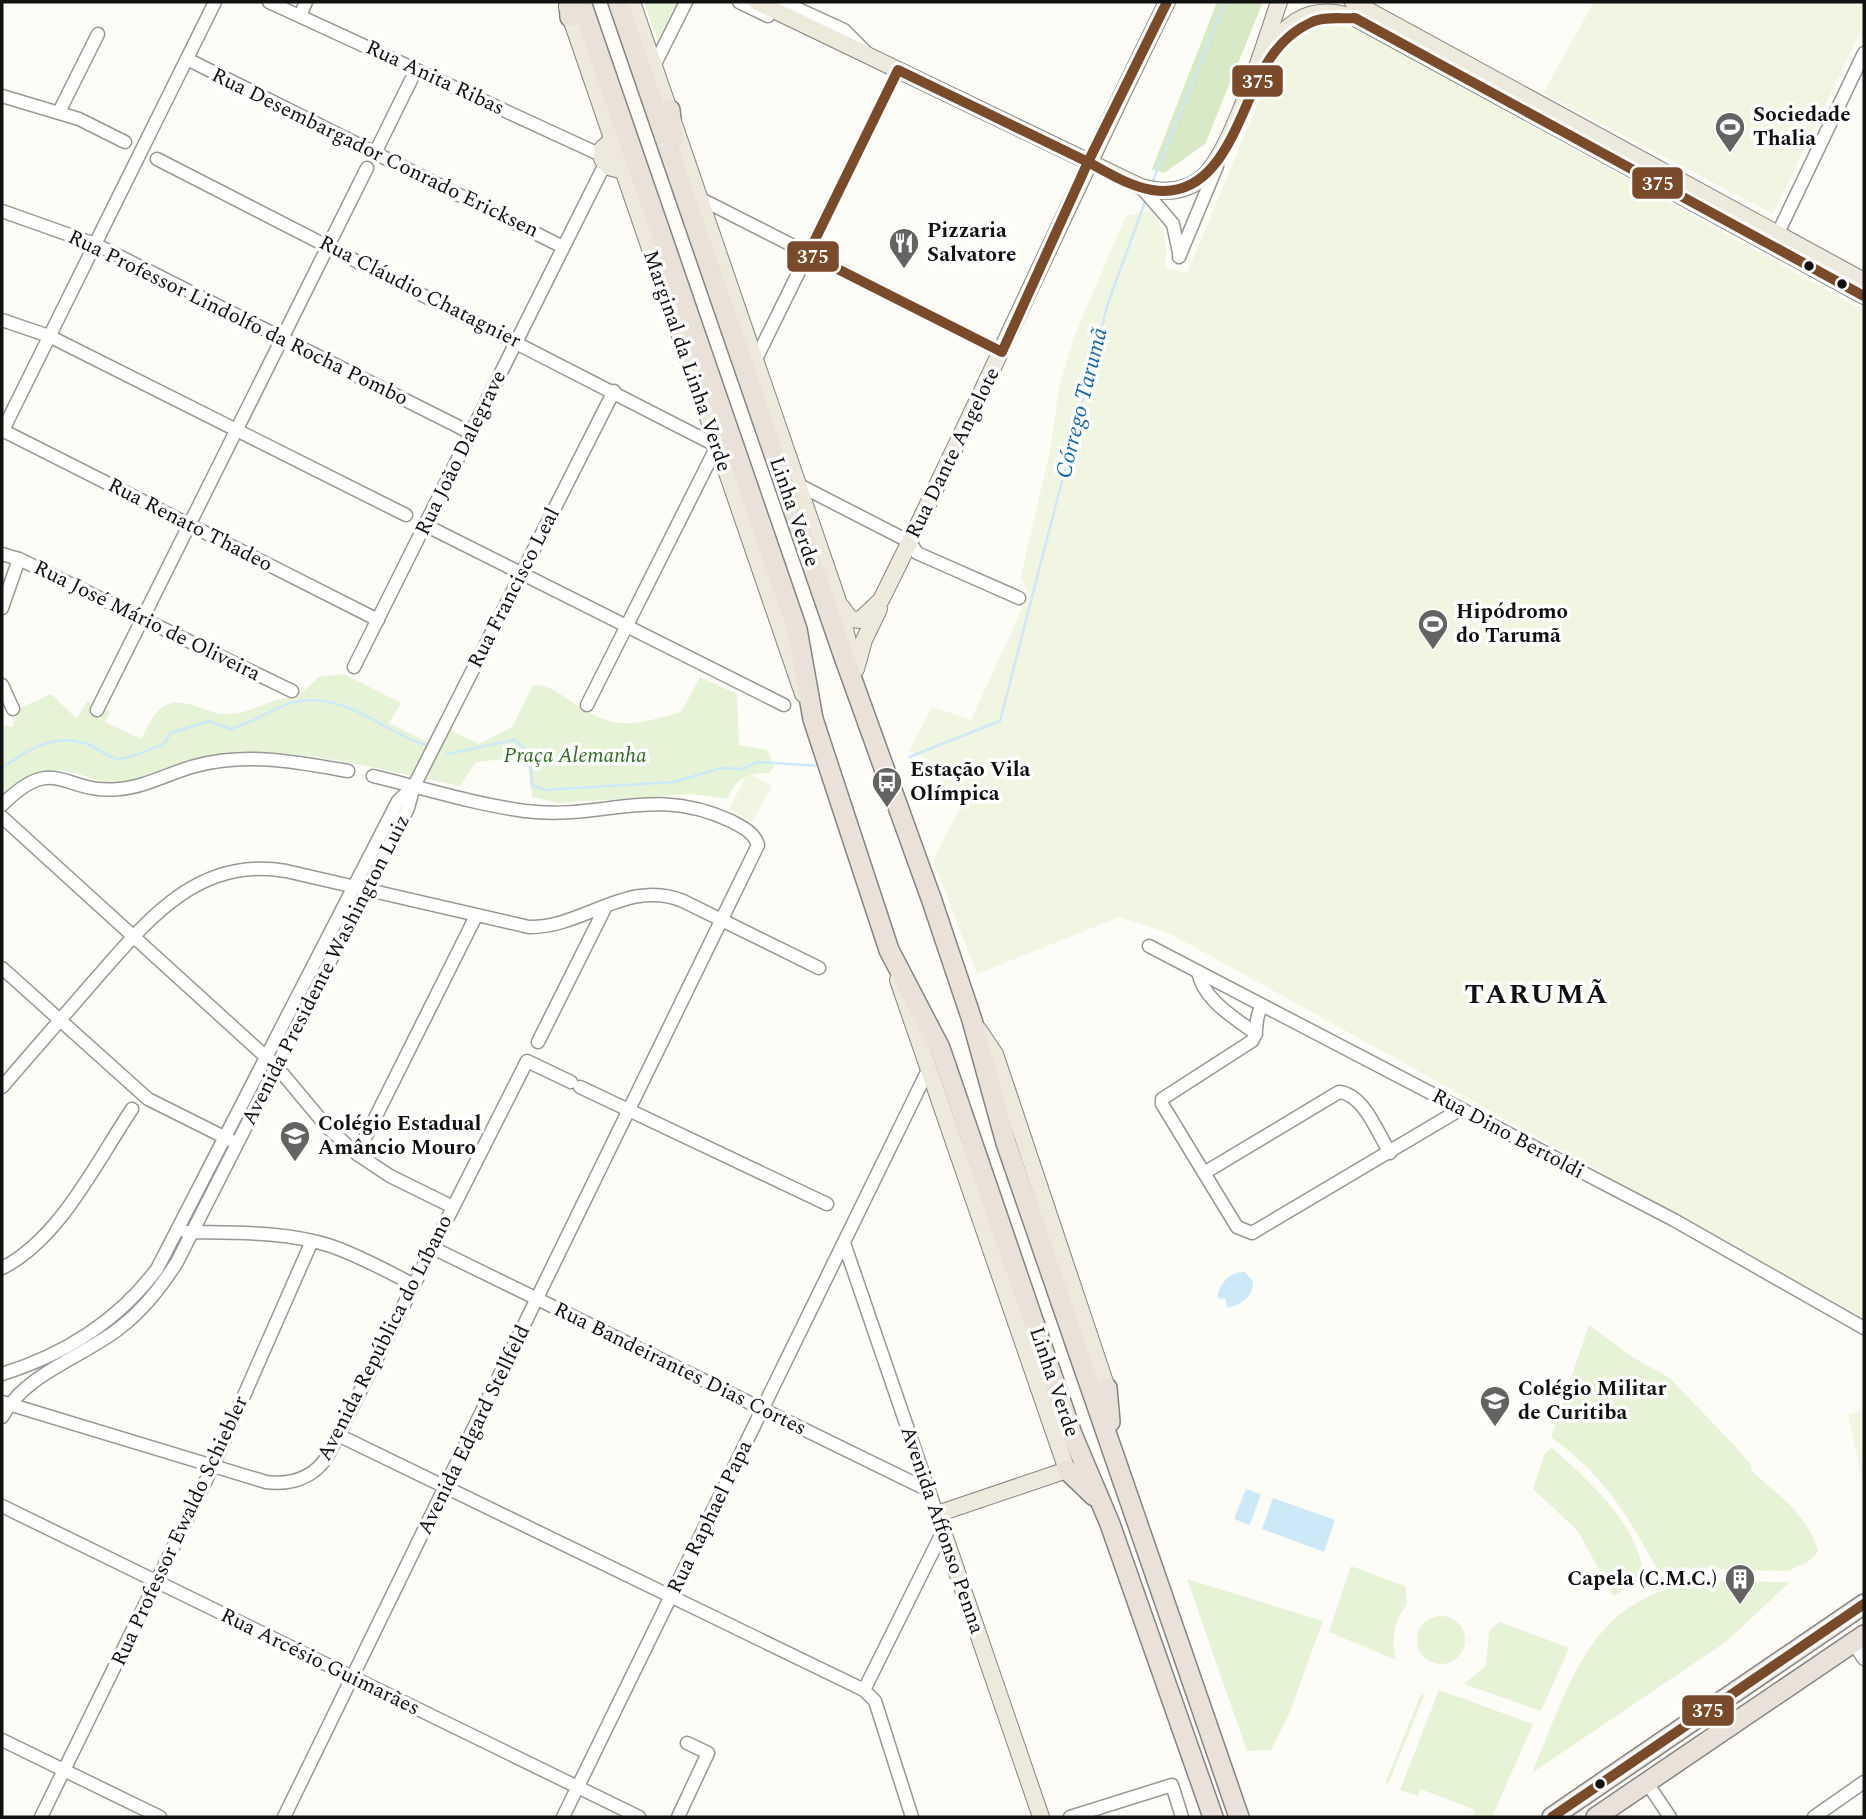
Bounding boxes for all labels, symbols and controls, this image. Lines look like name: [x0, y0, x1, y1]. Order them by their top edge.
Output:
street label: Rua Anita Ribas: [360, 32, 510, 124]
street label: Rua Desembargador Conrado Ericksen: [206, 60, 544, 246]
line badge: 375: [1231, 64, 1284, 98]
text: 375: [1242, 68, 1274, 97]
place label: Sociedade Thalia: [1753, 99, 1851, 155]
sports icon: Sociedade Thalia: [1713, 110, 1747, 154]
line badge: 375: [1631, 166, 1684, 200]
text: 375: [1642, 170, 1674, 199]
place label: Pizzaria Salvatore: [927, 215, 1016, 271]
street label: Rua Professor Lindolfo da Rocha Pombo: [62, 221, 414, 415]
restaurant icon: Pizzaria Salvatore: [887, 226, 921, 270]
street label: Rua Cláudio Chatagnier: [313, 227, 527, 357]
line badge: 375: [786, 240, 840, 273]
text: 375: [797, 243, 829, 272]
street label: Marginal da Linha Verde: [634, 246, 740, 476]
unlabelled marker: [1802, 259, 1816, 273]
unlabelled marker: [1835, 277, 1849, 291]
water label: Córrego Tarumã: [1046, 324, 1118, 482]
street label: Rua Dante Angelote: [898, 362, 1008, 544]
street label: Rua João Dalegrave: [407, 365, 515, 541]
street label: Linha Verde: [760, 453, 828, 571]
street label: Rua Renato Thadeo: [102, 470, 278, 580]
street label: Rua Francisco Leal: [460, 502, 568, 674]
street label: Rua José Mário de Oliveira: [28, 552, 267, 690]
place label: Hipódromo do Tarumã: [1456, 596, 1568, 652]
sports icon: Hipódromo do Tarumã: [1416, 607, 1450, 651]
park label: Praça Alemanha: [503, 740, 647, 772]
place label: Estação Vila Olímpica: [910, 754, 1031, 810]
bus stop icon: Estação Vila Olímpica: [870, 765, 904, 809]
street label: Avenida Presidente Washington Luiz: [233, 809, 419, 1131]
district label: TARUMÃ: [1465, 973, 1609, 1016]
street label: Rua Dino Bertoldi: [1426, 1080, 1590, 1188]
place label: Colégio Estadual Amâncio Mouro: [318, 1108, 481, 1164]
school or university icon: Colégio Estadual Amâncio Mouro: [278, 1119, 312, 1163]
street label: Avenida República do Líbano: [309, 1209, 461, 1467]
street label: Rua Bandeirantes Dias Cortes: [548, 1294, 812, 1444]
street label: Avenida Edgard Stellfeld: [409, 1320, 539, 1540]
street label: Linha Verde: [1020, 1323, 1088, 1441]
place label: Colégio Militar de Curitiba: [1518, 1373, 1666, 1429]
school or university icon: Colégio Militar de Curitiba: [1478, 1384, 1512, 1428]
street label: Rua Professor Ewaldo Schiebler: [103, 1390, 257, 1672]
street label: Avenida Affonso Penna: [891, 1422, 993, 1639]
street label: Rua Raphael Papa: [659, 1434, 761, 1599]
building icon: Capela (C.M.C.): [1723, 1562, 1757, 1606]
place label: Capela (C.M.C.): [1567, 1563, 1717, 1595]
street label: Rua Arcésio Guimarães: [215, 1600, 425, 1724]
line badge: 375: [1681, 1694, 1735, 1727]
text: 375: [1692, 1697, 1724, 1726]
unlabelled marker: [1593, 1777, 1607, 1791]

